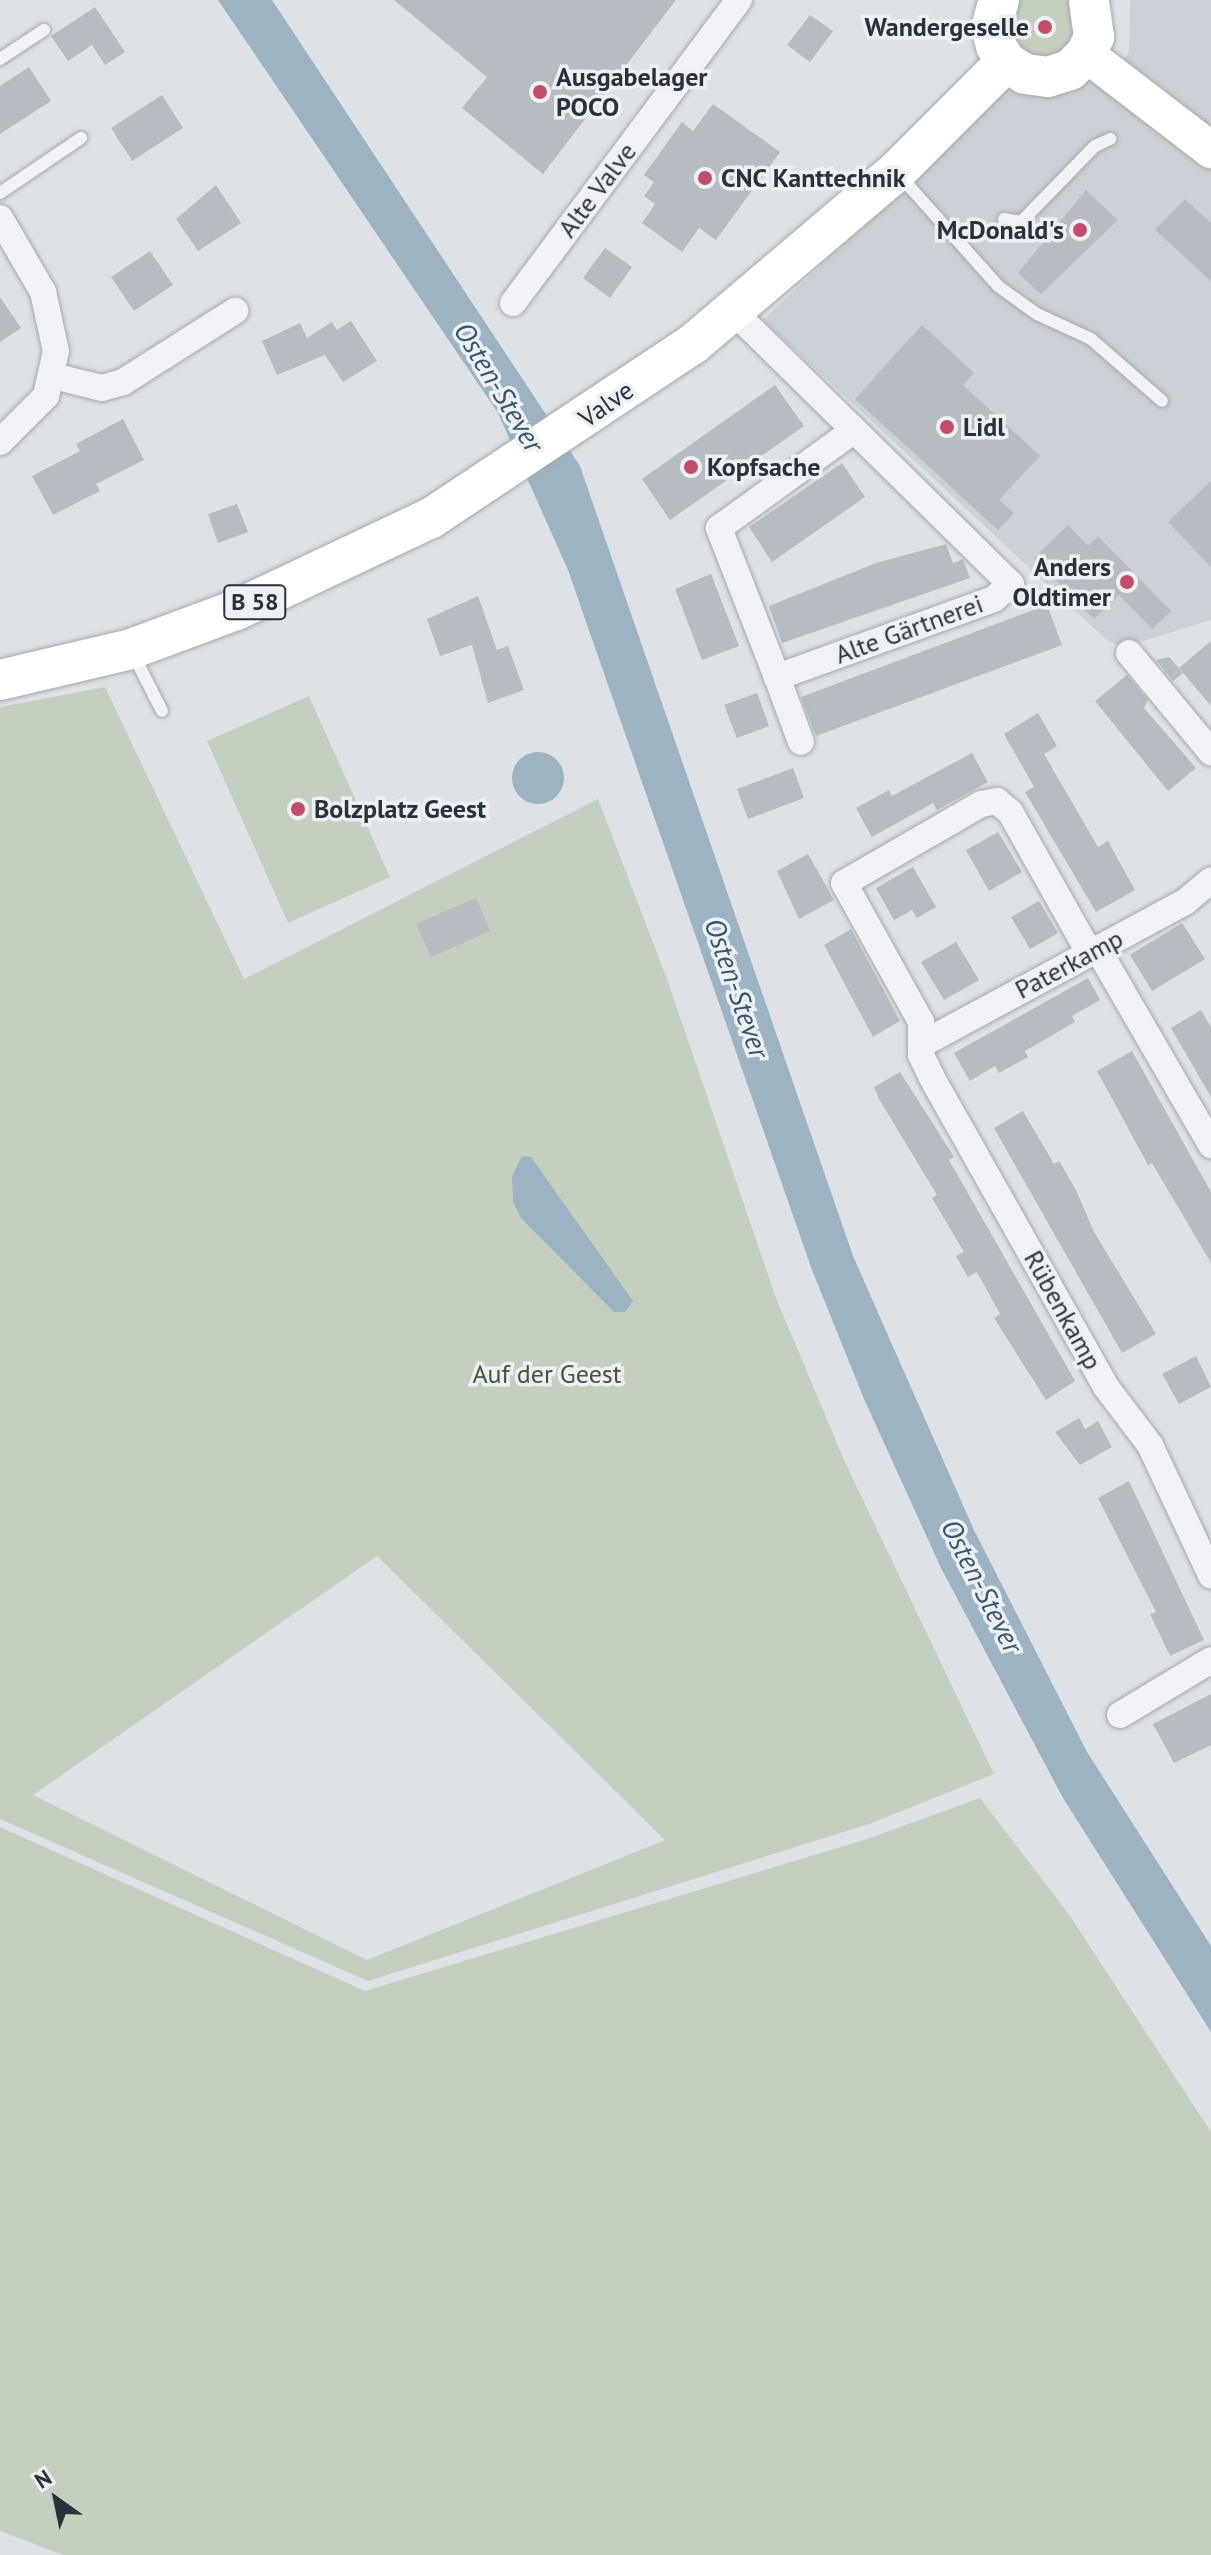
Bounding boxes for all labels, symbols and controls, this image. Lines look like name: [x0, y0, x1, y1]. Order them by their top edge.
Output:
place label: Wandergeselle: [865, 11, 1029, 43]
marker: Wandergeselle: [1036, 18, 1054, 36]
place label: Ausgabelager POCO: [556, 61, 707, 122]
marker: Ausgabelager POCO: [531, 83, 549, 101]
street label: Alte Valve: [551, 136, 643, 244]
place label: CNC Kanttechnik: [721, 162, 907, 194]
marker: CNC Kanttechnik: [696, 169, 714, 187]
place label: McDonald's: [937, 214, 1064, 246]
marker: McDonald's: [1071, 221, 1089, 239]
water label: Osten-Stever: [447, 316, 551, 458]
street label: Valve: [573, 374, 639, 434]
place label: Lidl: [963, 411, 1005, 443]
marker: Lidl: [938, 418, 956, 436]
place label: Kopfsache: [707, 451, 820, 483]
marker: Kopfsache: [682, 458, 700, 476]
place label: Anders Oldtimer: [1013, 551, 1111, 612]
marker: Anders Oldtimer: [1118, 573, 1136, 591]
road number: B 58: [223, 582, 287, 622]
street label: Alte Gärtnerei: [831, 588, 987, 670]
place label: Bolzplatz Geest: [314, 793, 487, 825]
marker: Bolzplatz Geest: [289, 800, 307, 818]
water label: Osten-Stever: [697, 914, 777, 1062]
street label: Paterkamp: [1010, 923, 1128, 1005]
street label: Rübenkamp: [1018, 1245, 1108, 1375]
park label: Auf der Geest: [472, 1358, 622, 1390]
water label: Osten-Stever: [934, 1514, 1030, 1658]
north arrow: [16, 2459, 96, 2539]
text: N: [29, 2463, 57, 2495]

